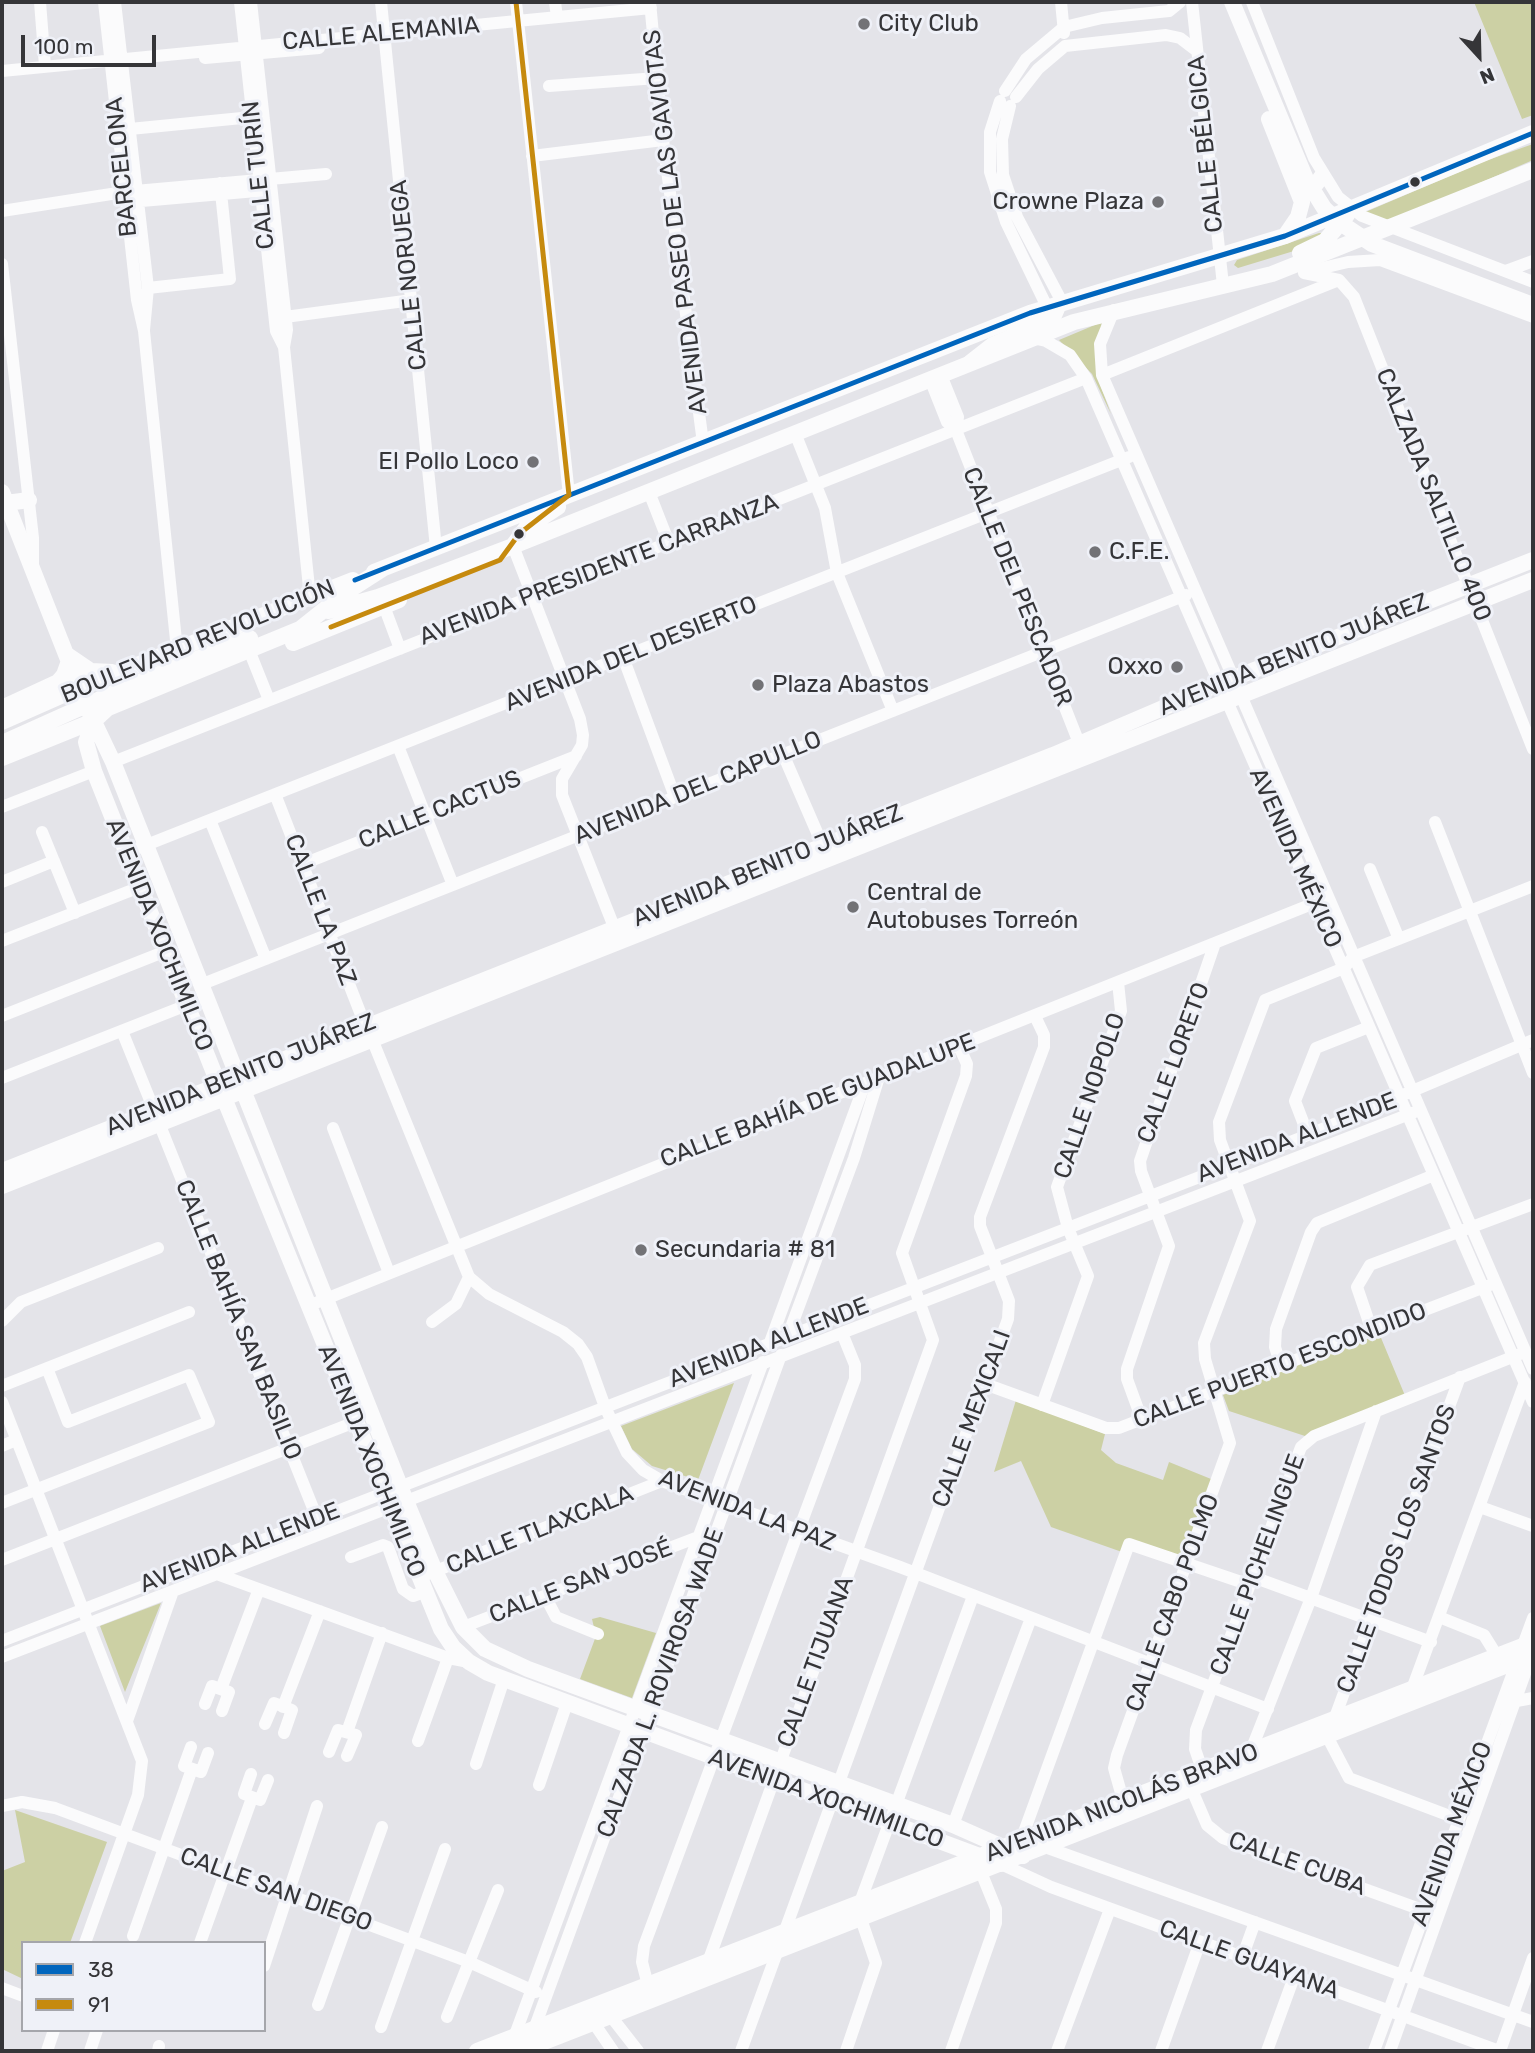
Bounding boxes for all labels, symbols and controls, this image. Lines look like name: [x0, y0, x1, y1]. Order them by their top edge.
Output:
place label: City Club: [878, 10, 979, 38]
street label: CALLE ALEMANIA: [281, 11, 481, 57]
marker: City Club: [856, 16, 872, 32]
scale bar: [24, 21, 159, 65]
north arrow: [1444, 21, 1514, 91]
street label: AVENIDA PASEO DE LAS GAVIOTAS: [638, 28, 714, 416]
text: 100 m: [34, 34, 93, 59]
street label: CALLE BÉLGICA: [1182, 54, 1230, 234]
text: N: [1476, 63, 1498, 89]
street label: BARCELONA: [100, 96, 144, 238]
street label: CALLE TURÍN: [237, 99, 281, 251]
unlabelled marker: [1408, 175, 1422, 189]
street label: CALLE NORUEGA: [385, 178, 433, 372]
place label: Crowne Plaza: [993, 188, 1144, 216]
marker: Crowne Plaza: [1150, 194, 1166, 210]
street label: CALZADA SALTILLO 400: [1369, 364, 1497, 626]
place label: El Pollo Loco: [378, 448, 519, 476]
marker: El Pollo Loco: [525, 454, 541, 470]
street label: CALLE DEL PESCADOR: [956, 463, 1078, 711]
street label: AVENIDA PRESIDENTE CARRANZA: [415, 488, 783, 652]
unlabelled marker: [512, 527, 526, 541]
place label: C.F.E.: [1109, 538, 1170, 566]
marker: C.F.E.: [1087, 544, 1103, 560]
street label: BOULEVARD REVOLUCIÓN: [57, 574, 339, 710]
street label: AVENIDA BENITO JUÁREZ: [1155, 588, 1433, 722]
street label: AVENIDA DEL DESIERTO: [501, 590, 761, 718]
place label: Oxxo: [1107, 653, 1163, 681]
marker: Oxxo: [1169, 659, 1185, 675]
place label: Plaza Abastos: [772, 671, 929, 699]
marker: Plaza Abastos: [750, 677, 766, 693]
street label: AVENIDA DEL CAPULLO: [570, 725, 826, 851]
street label: AVENIDA MÉXICO: [1242, 763, 1348, 953]
street label: CALLE CACTUS: [355, 764, 525, 856]
street label: AVENIDA BENITO JUÁREZ: [629, 799, 907, 933]
street label: AVENIDA XOCHIMILCO: [99, 815, 219, 1055]
street label: CALLE LA PAZ: [278, 830, 362, 990]
place label: Central de Autobuses Torreón: [867, 879, 1078, 935]
marker: Central de Autobuses Torreón: [845, 899, 861, 915]
street label: CALLE LORETO: [1132, 979, 1216, 1147]
street label: AVENIDA BENITO JUÁREZ: [102, 1008, 380, 1142]
street label: CALLE NOPOLO: [1048, 1009, 1132, 1183]
street label: CALLE BAHÍA DE GUADALUPE: [656, 1028, 980, 1174]
street label: AVENIDA ALLENDE: [1193, 1087, 1401, 1189]
street label: CALLE BAHÍA SAN BASILIO: [169, 1176, 307, 1464]
place label: Secundaria # 81: [655, 1236, 835, 1264]
marker: Secundaria # 81: [633, 1242, 649, 1258]
street label: AVENIDA ALLENDE: [665, 1292, 873, 1394]
street label: CALLE PUERTO ESCONDIDO: [1129, 1297, 1431, 1435]
street label: CALLE MEXICALI: [927, 1326, 1017, 1512]
street label: AVENIDA XOCHIMILCO: [311, 1341, 431, 1581]
street label: CALLE TODOS LOS SANTOS: [1331, 1401, 1463, 1697]
street label: CALLE PICHELINGUE: [1205, 1450, 1311, 1680]
street label: AVENIDA LA PAZ: [655, 1464, 839, 1558]
street label: CALLE TLAXCALA: [442, 1479, 638, 1581]
street label: CALLE CABO POLMO: [1120, 1490, 1226, 1716]
street label: AVENIDA ALLENDE: [136, 1497, 344, 1599]
street label: CALZADA L. ROVIROSA WADE: [591, 1524, 731, 1842]
street label: CALLE SAN JOSÉ: [485, 1534, 677, 1630]
street label: CALLE TIJUANA: [772, 1572, 860, 1752]
street label: AVENIDA NICOLÁS BRAVO: [981, 1738, 1263, 1868]
street label: AVENIDA MÉXICO: [1405, 1738, 1499, 1930]
street label: AVENIDA XOCHIMILCO: [704, 1743, 948, 1855]
street label: CALLE CUBA: [1224, 1826, 1370, 1902]
street label: CALLE SAN DIEGO: [176, 1842, 376, 1938]
street label: CALLE GUAYANA: [1155, 1914, 1343, 2006]
legend: [21, 1941, 266, 2032]
text: 38: [88, 1957, 114, 1982]
text: 91: [88, 1992, 109, 2017]

